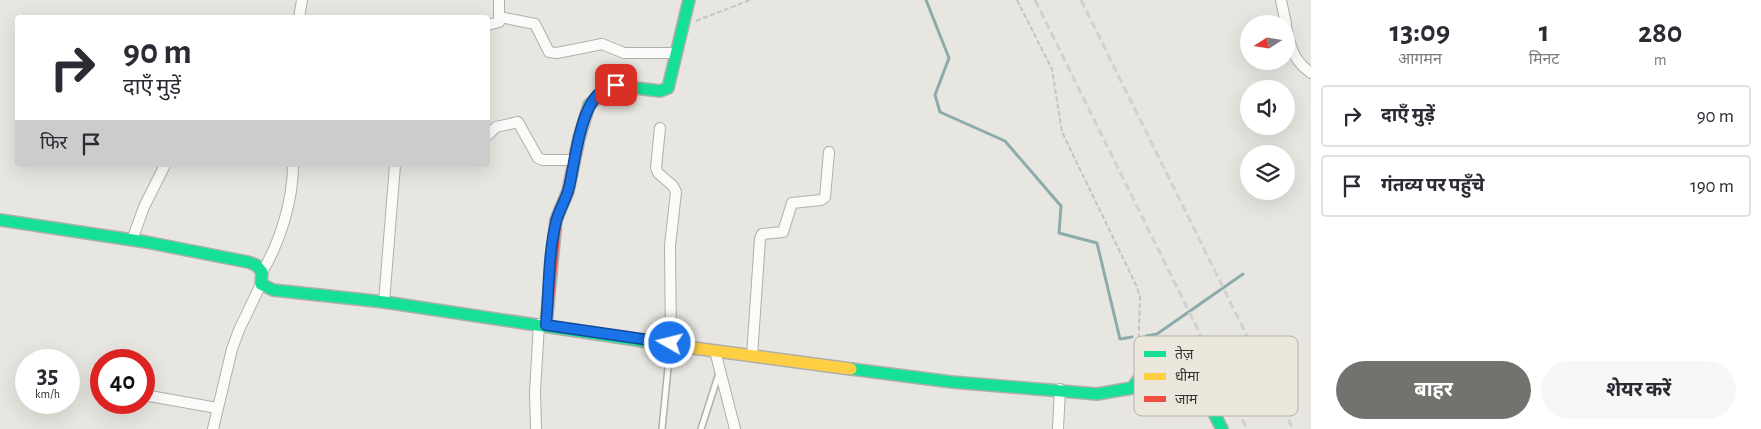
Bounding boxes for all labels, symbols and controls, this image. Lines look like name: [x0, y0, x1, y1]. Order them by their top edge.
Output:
north arrow: [1240, 15, 1295, 70]
map controls: [1240, 15, 1295, 200]
text: 13:09: [1390, 17, 1450, 47]
text: 1: [1539, 17, 1549, 47]
text: 280: [1638, 18, 1682, 48]
icon: right: [40, 35, 105, 100]
text: 90 m: [123, 35, 192, 70]
text: आगमन: [1398, 51, 1442, 67]
text: मिनट: [1529, 51, 1559, 67]
text: m: [1654, 52, 1667, 68]
pin: [595, 64, 637, 106]
icon: arrive: [602, 71, 630, 99]
text: दाएँ मुड़ें: [123, 76, 181, 98]
button: sound: [1240, 80, 1295, 135]
icon: right: [1338, 102, 1366, 130]
text: दाएँ मुड़ें: [1381, 106, 1435, 125]
text: 90 m: [1697, 107, 1734, 126]
icon: arrive: [77, 130, 105, 158]
text: फिर: [40, 134, 67, 153]
button: layers: [1240, 145, 1295, 200]
icon: arrive: [1338, 172, 1366, 200]
text: गंतव्य पर पहुँचे: [1381, 176, 1484, 195]
text: 190 m: [1690, 177, 1734, 196]
position arrow: [643, 316, 695, 368]
legend: [1134, 336, 1298, 416]
text: तेज़: [1175, 345, 1194, 362]
speed limit sign: 40: [90, 349, 155, 414]
button: बाहर: [1336, 361, 1531, 419]
button: शेयर करें: [1541, 361, 1736, 419]
text: 35: [37, 363, 58, 388]
text: धीमा: [1175, 368, 1200, 384]
text: km/h: [35, 388, 60, 400]
text: जाम: [1175, 393, 1198, 407]

